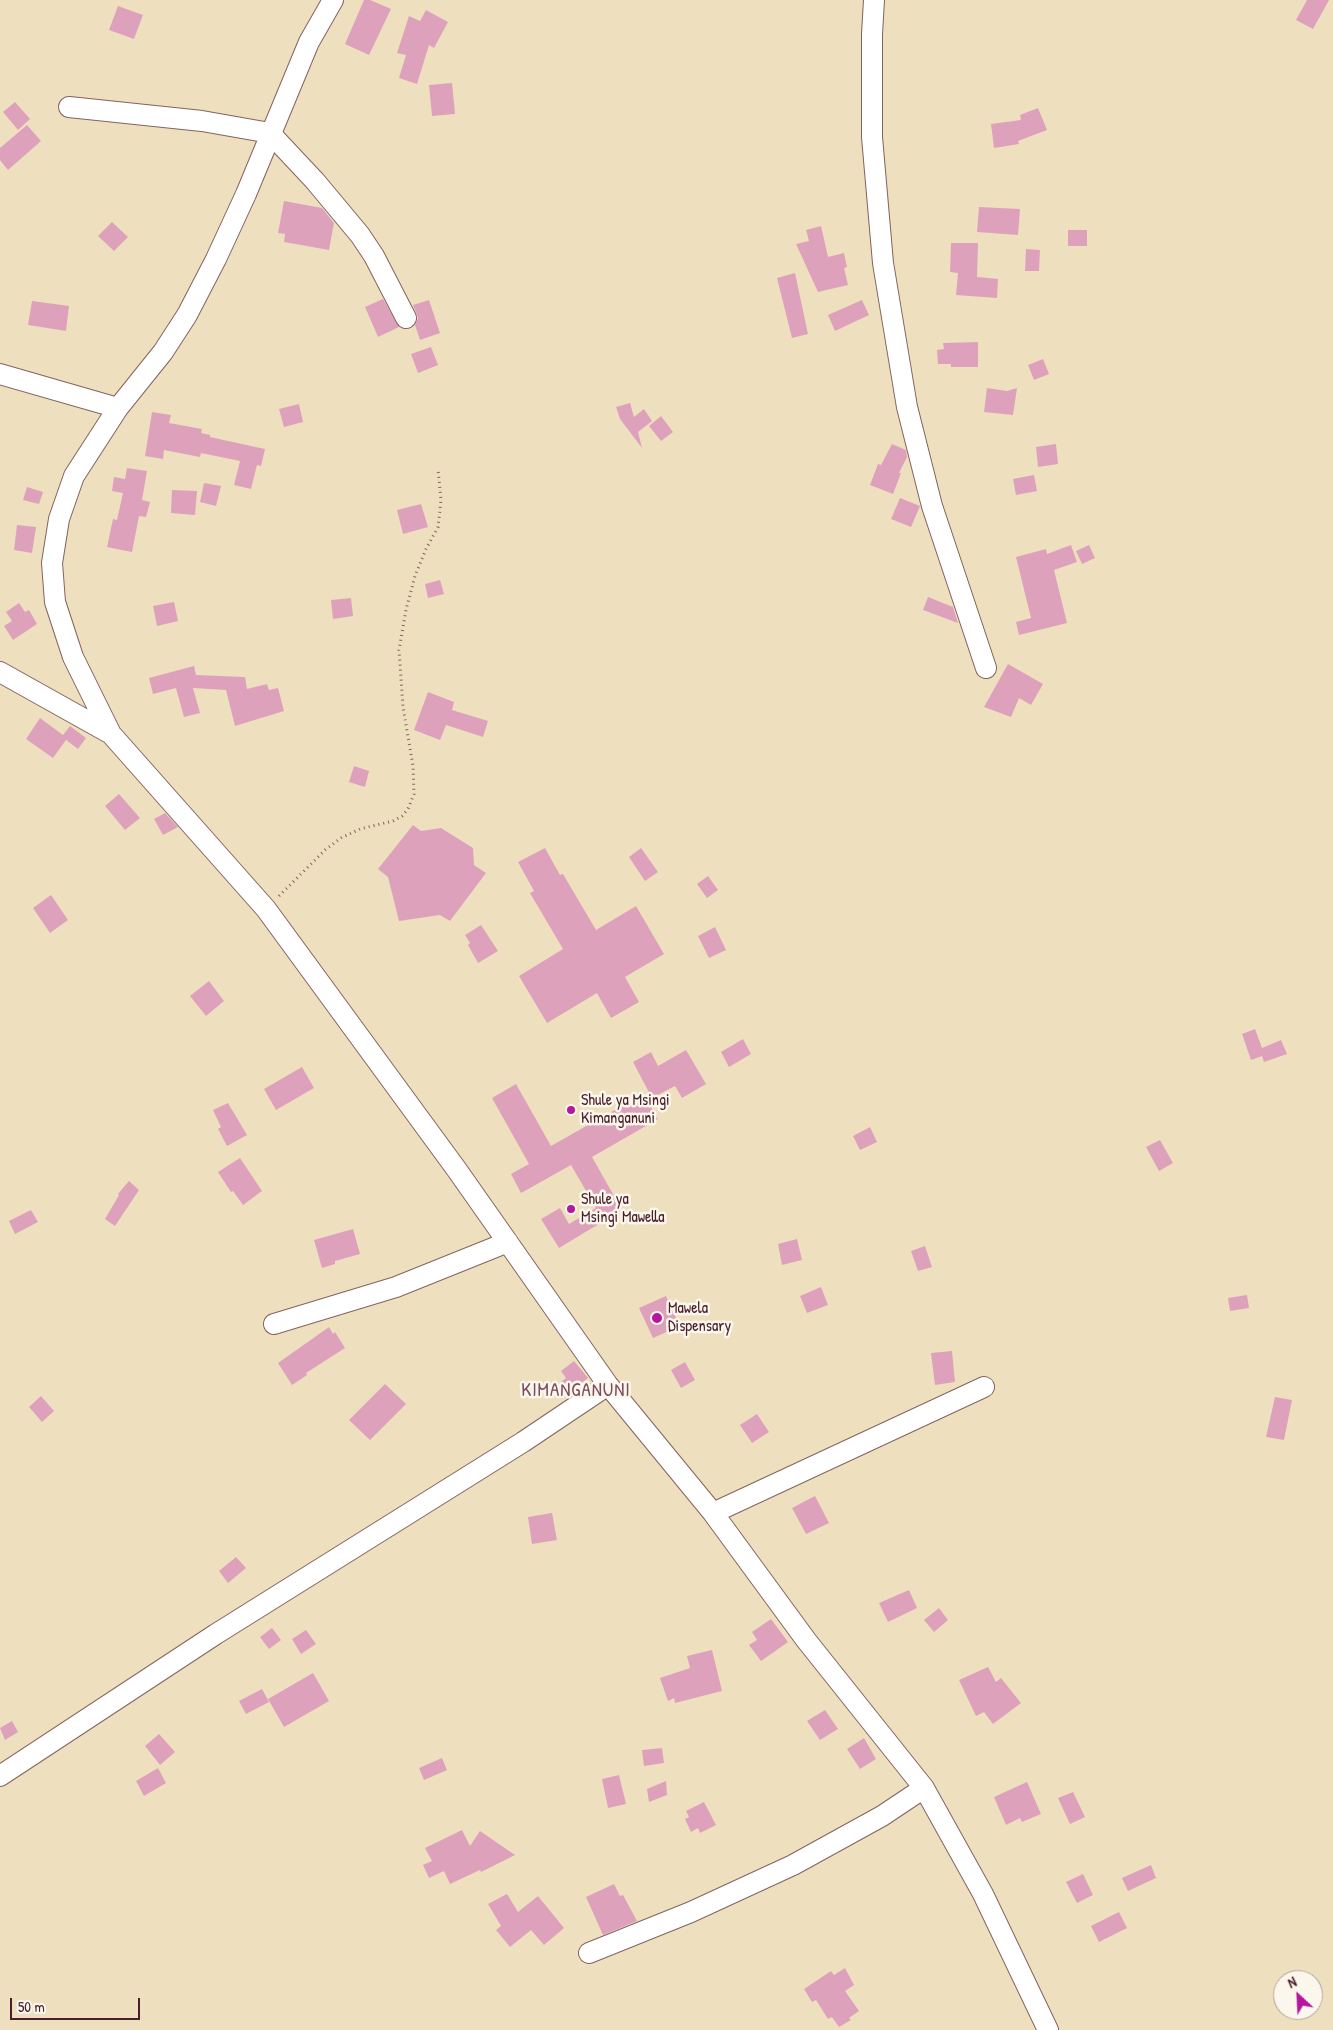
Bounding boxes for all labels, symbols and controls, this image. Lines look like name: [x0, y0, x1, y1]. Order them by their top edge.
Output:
place label: Shule ya Msingi Kimanganuni: [581, 1091, 670, 1129]
marker: Shule ya Msingi Kimanganuni: [565, 1104, 577, 1116]
place label: Shule ya Msingi Mawella: [581, 1190, 665, 1228]
marker: Shule ya Msingi Mawella: [565, 1203, 577, 1215]
place label: Mawela Dispensary: [668, 1299, 731, 1337]
marker: Mawela Dispensary: [650, 1311, 664, 1325]
district label: KIMANGANUNI: [520, 1380, 632, 1402]
north arrow: [1273, 1970, 1323, 2020]
text: N: [1284, 1972, 1299, 1992]
scale bar: [12, 1988, 142, 2020]
text: 50 m: [18, 1996, 45, 2017]

